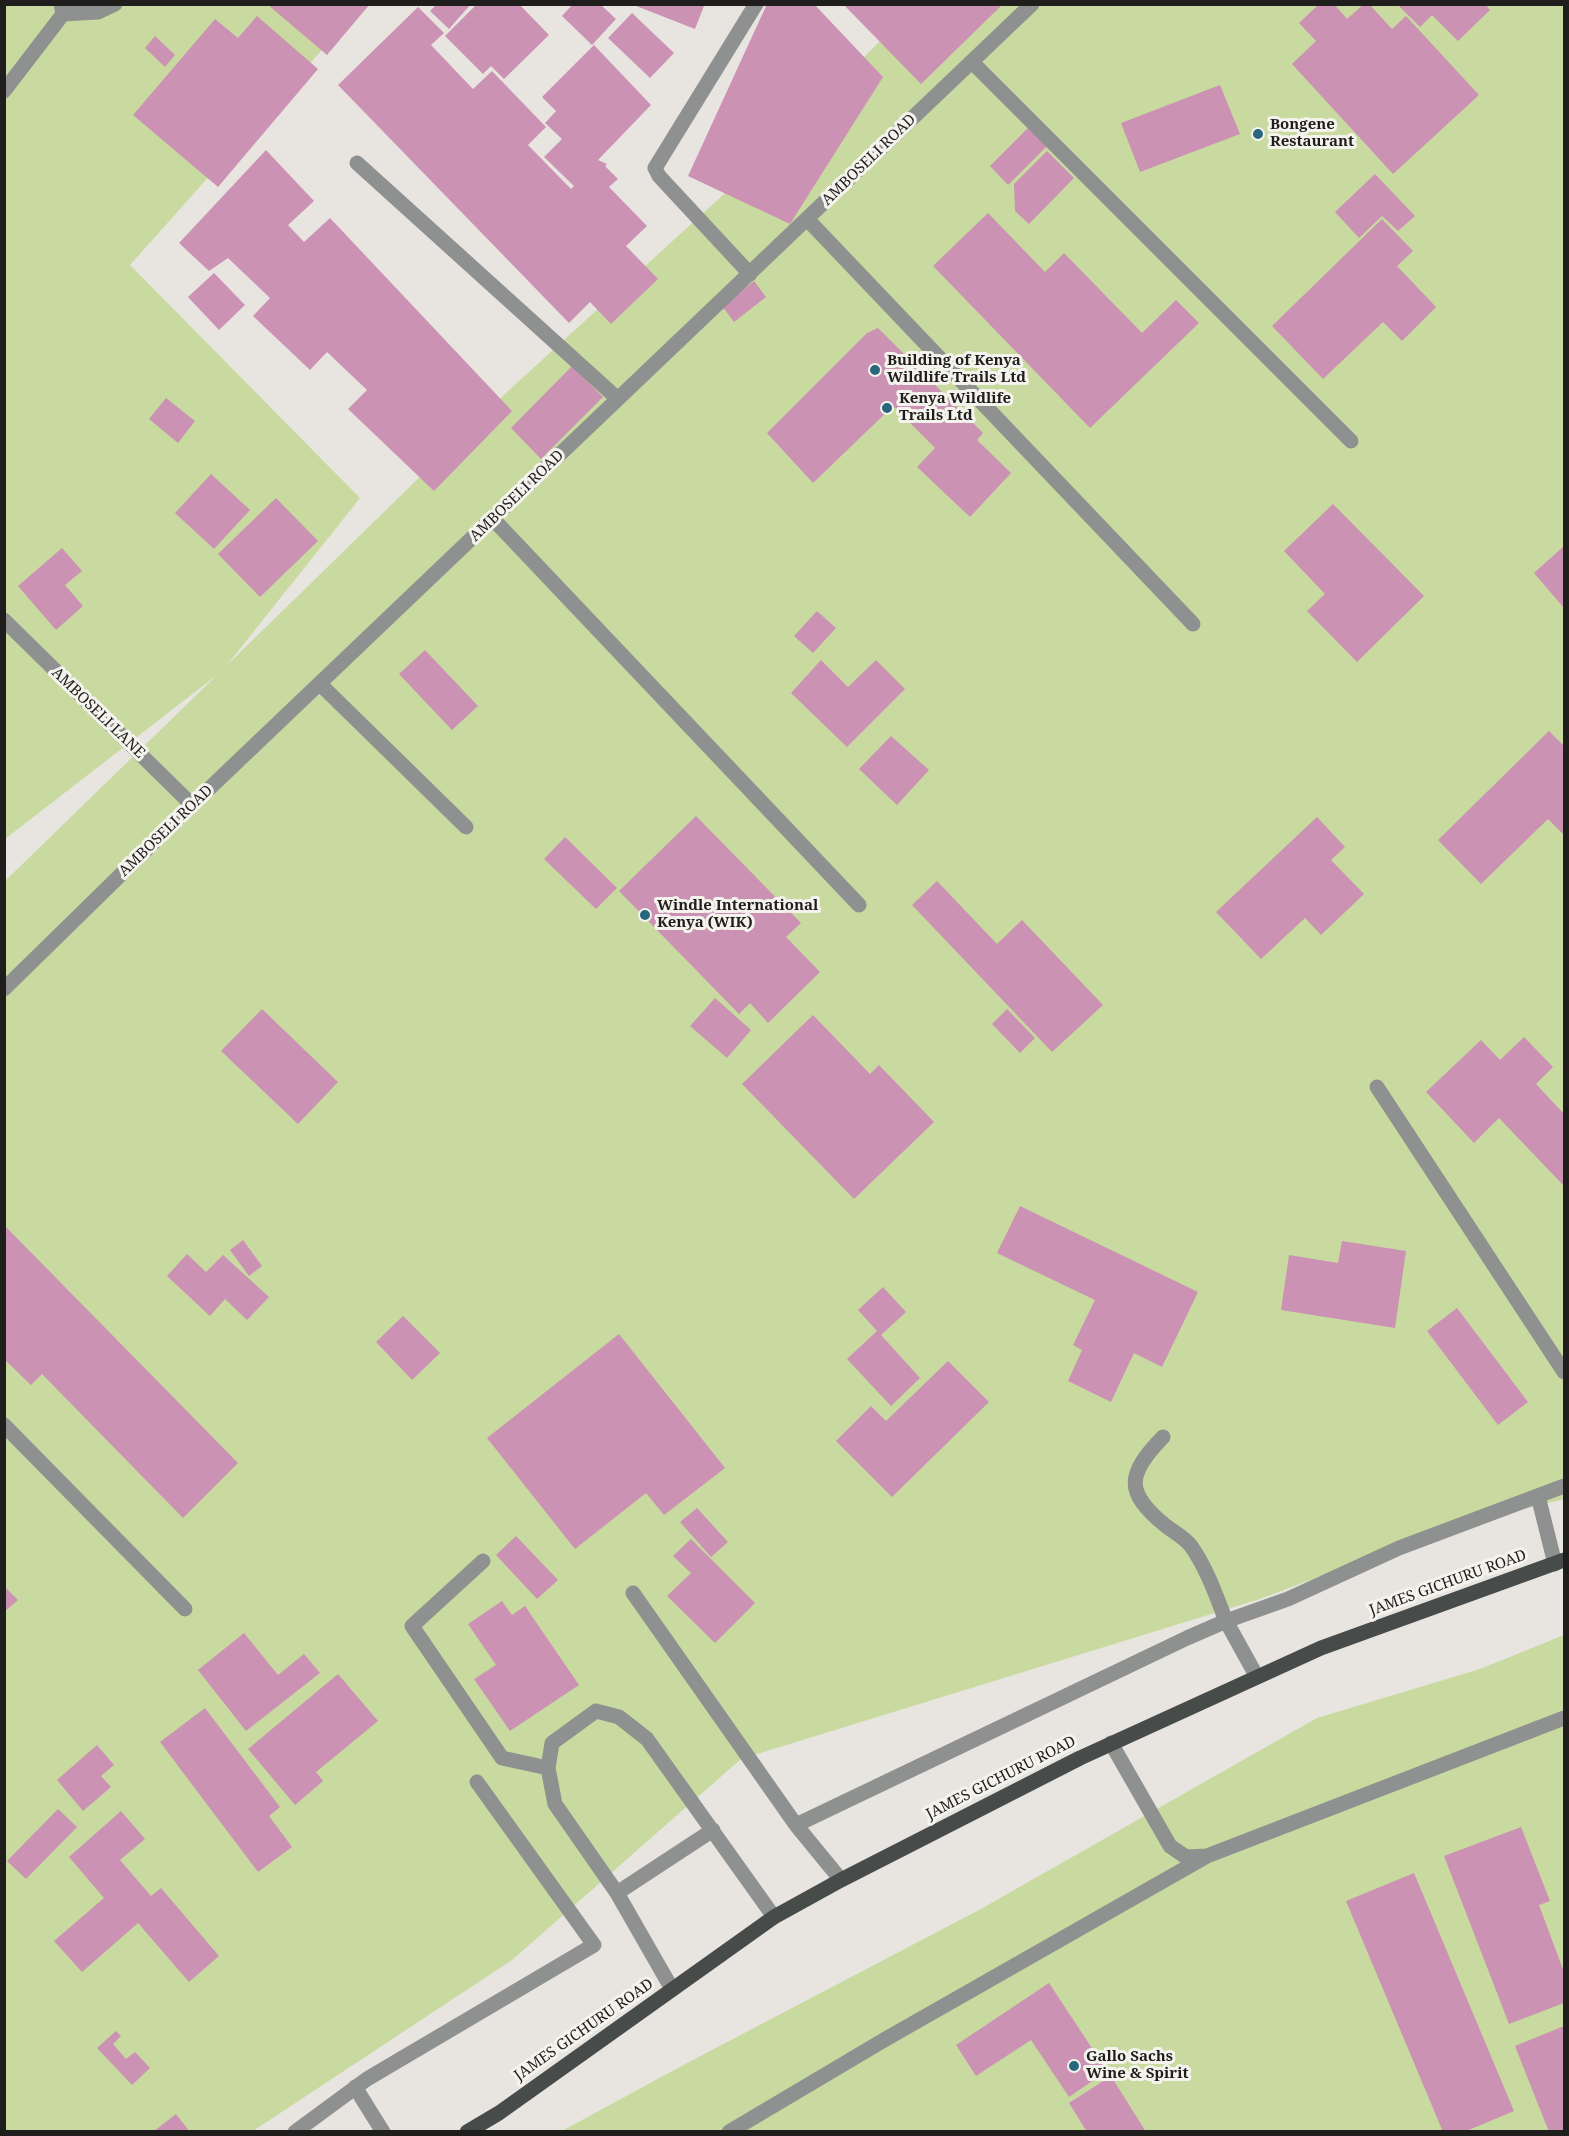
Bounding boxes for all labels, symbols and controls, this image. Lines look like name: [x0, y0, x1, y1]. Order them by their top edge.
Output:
street label: AMBOSELI ROAD: [818, 111, 920, 209]
place label: Bongene Restaurant: [1270, 116, 1354, 151]
marker: Bongene Restaurant: [1251, 127, 1265, 141]
place label: Building of Kenya Wildlife Trails Ltd: [887, 352, 1026, 387]
marker: Building of Kenya Wildlife Trails Ltd: [868, 363, 882, 377]
place label: Kenya Wildlife Trails Ltd: [899, 390, 1011, 425]
marker: Kenya Wildlife Trails Ltd: [880, 401, 894, 415]
street label: AMBOSELI ROAD: [466, 447, 568, 545]
street label: AMBOSELI LANE: [48, 664, 148, 762]
street label: AMBOSELI ROAD: [115, 782, 217, 880]
place label: Windle International Kenya (WIK): [657, 897, 818, 932]
marker: Windle International Kenya (WIK): [638, 908, 652, 922]
street label: JAMES GICHURU ROAD: [1367, 1546, 1529, 1620]
street label: JAMES GICHURU ROAD: [923, 1732, 1079, 1824]
street label: JAMES GICHURU ROAD: [511, 1975, 657, 2085]
place label: Gallo Sachs Wine & Spirit: [1086, 2048, 1189, 2083]
marker: Gallo Sachs Wine & Spirit: [1067, 2059, 1081, 2073]

